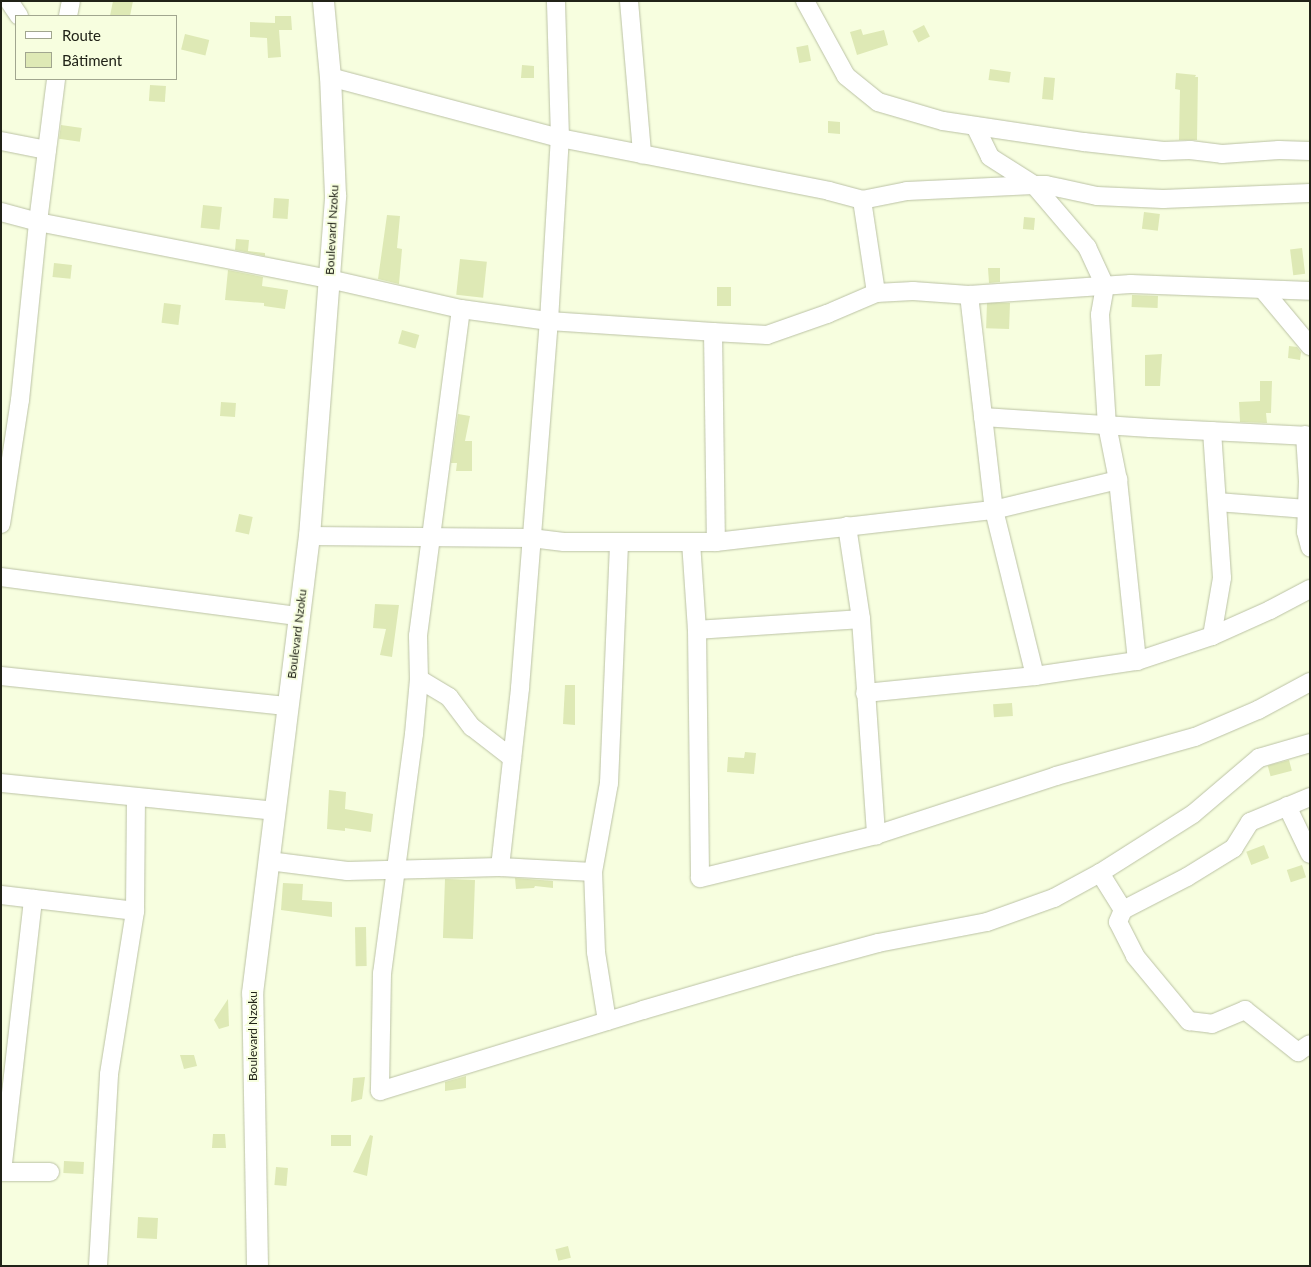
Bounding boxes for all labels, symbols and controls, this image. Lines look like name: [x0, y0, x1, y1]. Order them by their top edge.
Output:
legend: [15, 15, 178, 80]
text: Route: [62, 26, 101, 44]
text: Bâtiment: [62, 51, 122, 69]
street label: Boulevard Nzoku: [322, 185, 342, 275]
street label: Boulevard Nzoku: [284, 588, 310, 680]
street label: Boulevard Nzoku: [246, 991, 260, 1081]

